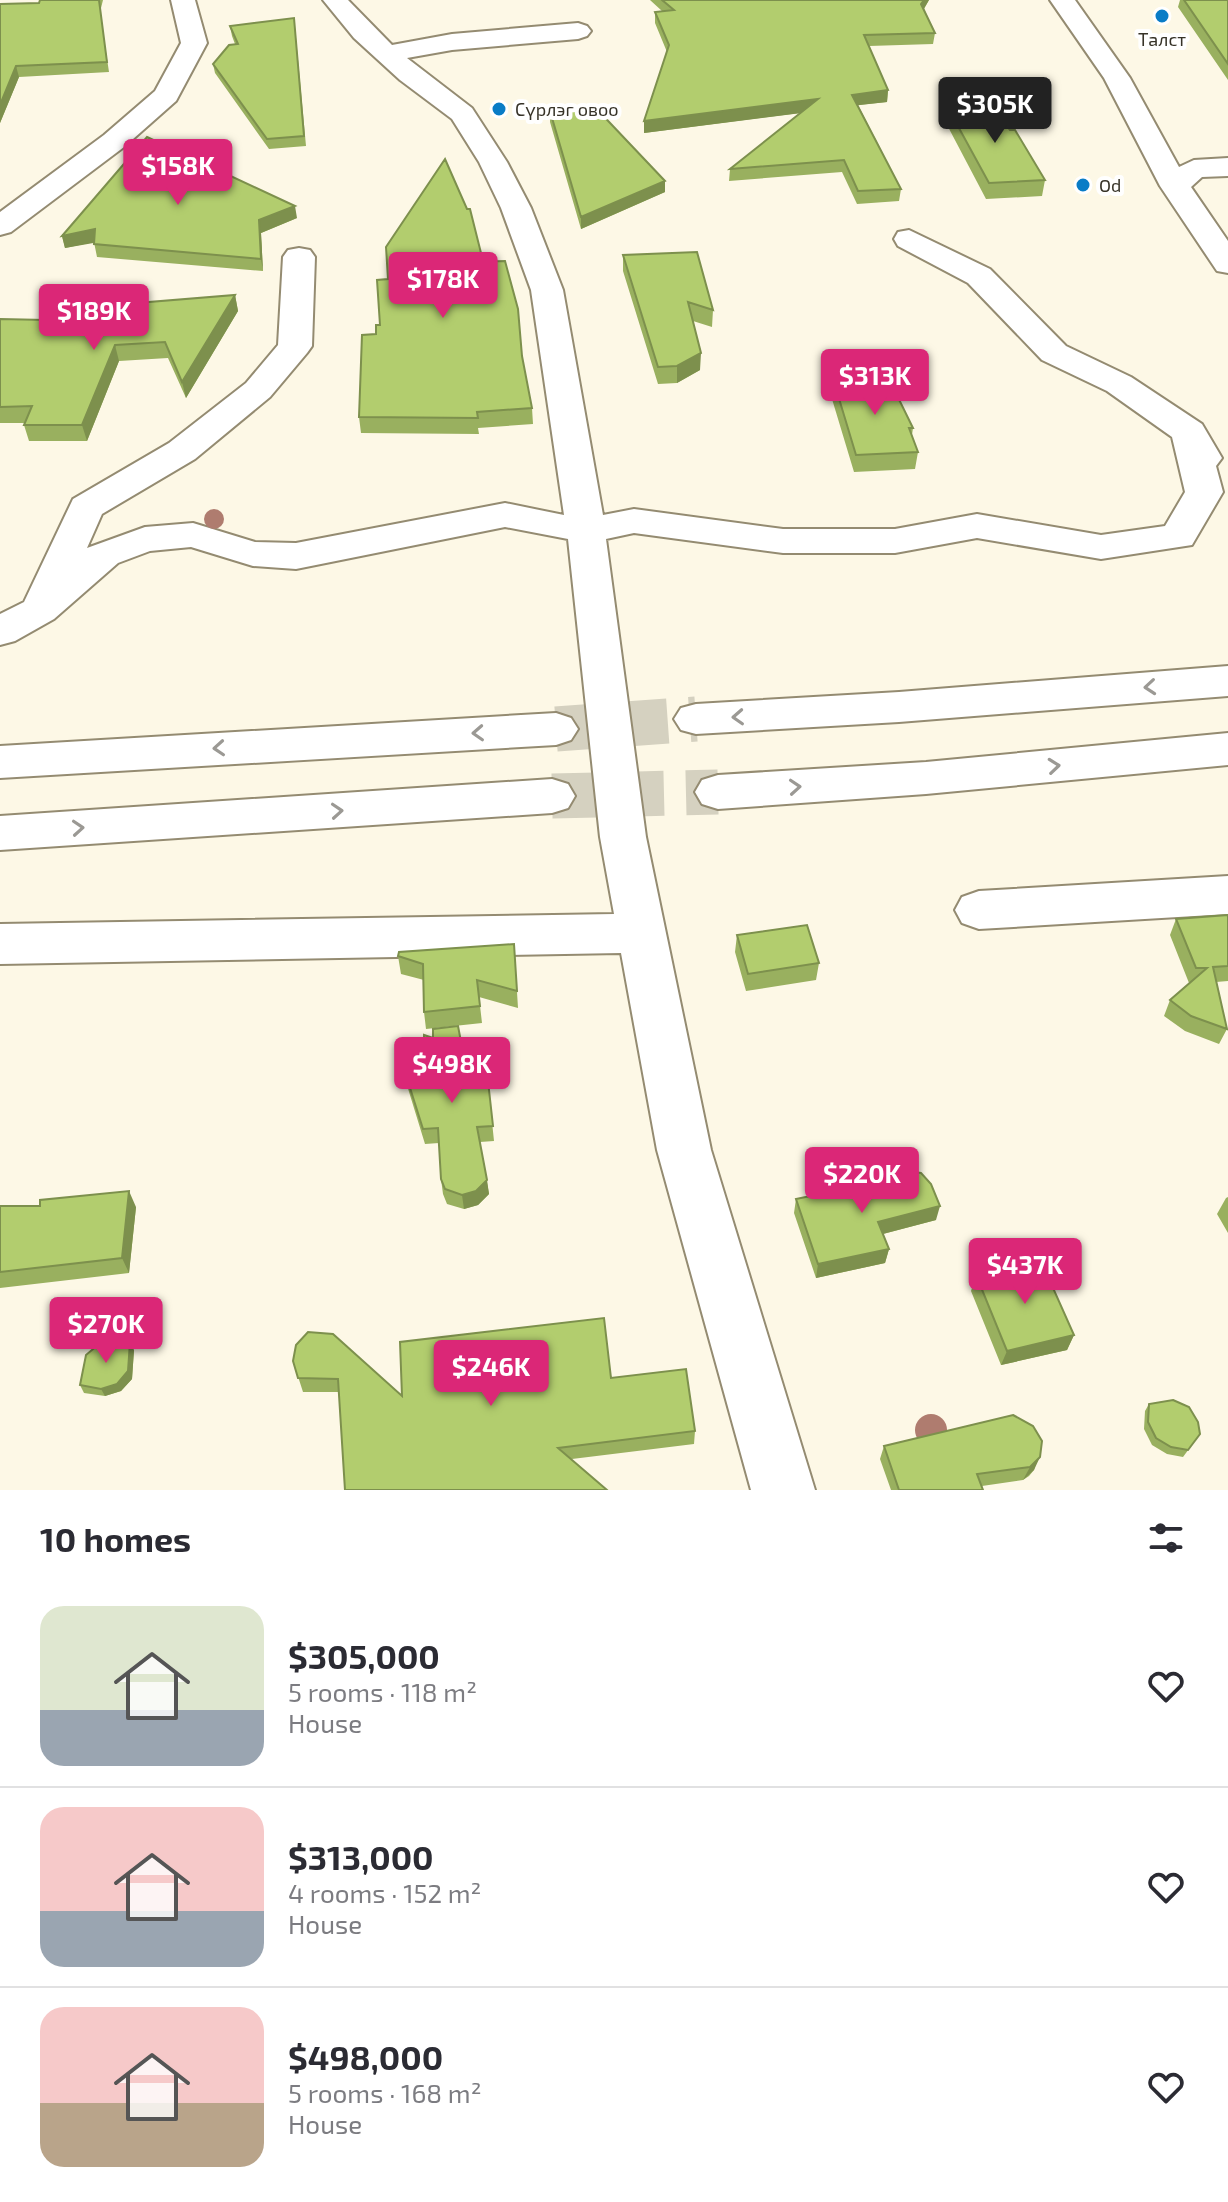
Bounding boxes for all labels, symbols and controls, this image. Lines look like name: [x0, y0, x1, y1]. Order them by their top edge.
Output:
marker: Талст: [1153, 7, 1171, 25]
place label: Талст: [1138, 28, 1186, 50]
pin: $305K: [939, 77, 1051, 145]
text: $305K: [956, 87, 1034, 118]
place label: Сүрлэг овоо: [515, 98, 619, 120]
marker: Сүрлэг овоо: [490, 100, 508, 118]
pin: $158K: [122, 139, 234, 207]
text: $158K: [141, 149, 215, 180]
place label: Od: [1099, 174, 1121, 196]
marker: Od: [1074, 176, 1092, 194]
pin: $178K: [387, 252, 499, 320]
text: $178K: [407, 262, 479, 293]
pin: $189K: [38, 284, 150, 352]
text: $189K: [57, 294, 131, 325]
pin: $313K: [819, 349, 931, 417]
text: $313K: [839, 359, 911, 390]
one-way arrow: [1143, 678, 1156, 695]
one-way arrow: [731, 708, 744, 725]
one-way arrow: [471, 724, 484, 741]
one-way arrow: [212, 739, 225, 756]
one-way arrow: [1048, 757, 1061, 774]
one-way arrow: [789, 779, 802, 796]
one-way arrow: [331, 802, 344, 819]
one-way arrow: [72, 819, 85, 836]
pin: $498K: [396, 1037, 508, 1105]
text: $498K: [412, 1047, 492, 1078]
pin: $220K: [806, 1147, 918, 1215]
text: $220K: [823, 1157, 901, 1188]
pin: $437K: [969, 1238, 1081, 1306]
text: $437K: [987, 1248, 1063, 1279]
pin: $270K: [50, 1297, 162, 1365]
text: $270K: [68, 1307, 144, 1338]
pin: $246K: [435, 1340, 547, 1408]
text: $246K: [452, 1350, 530, 1381]
icon: filters: [1144, 1516, 1188, 1560]
text: 10 homes: [40, 1518, 191, 1559]
text: $305,000: [288, 1635, 440, 1676]
icon: home: [104, 1638, 200, 1734]
icon: heart: [1144, 1664, 1188, 1708]
text: 5 rooms · 118 m²: [288, 1676, 477, 1707]
text: House: [288, 1707, 362, 1738]
text: $313,000: [288, 1836, 434, 1877]
icon: home: [104, 1839, 200, 1935]
icon: heart: [1144, 1865, 1188, 1909]
text: 4 rooms · 152 m²: [288, 1877, 481, 1908]
text: House: [288, 1908, 362, 1939]
text: $498,000: [288, 2036, 443, 2077]
icon: home: [104, 2039, 200, 2135]
icon: heart: [1144, 2065, 1188, 2109]
text: 5 rooms · 168 m²: [288, 2077, 481, 2108]
text: House: [288, 2108, 362, 2139]

